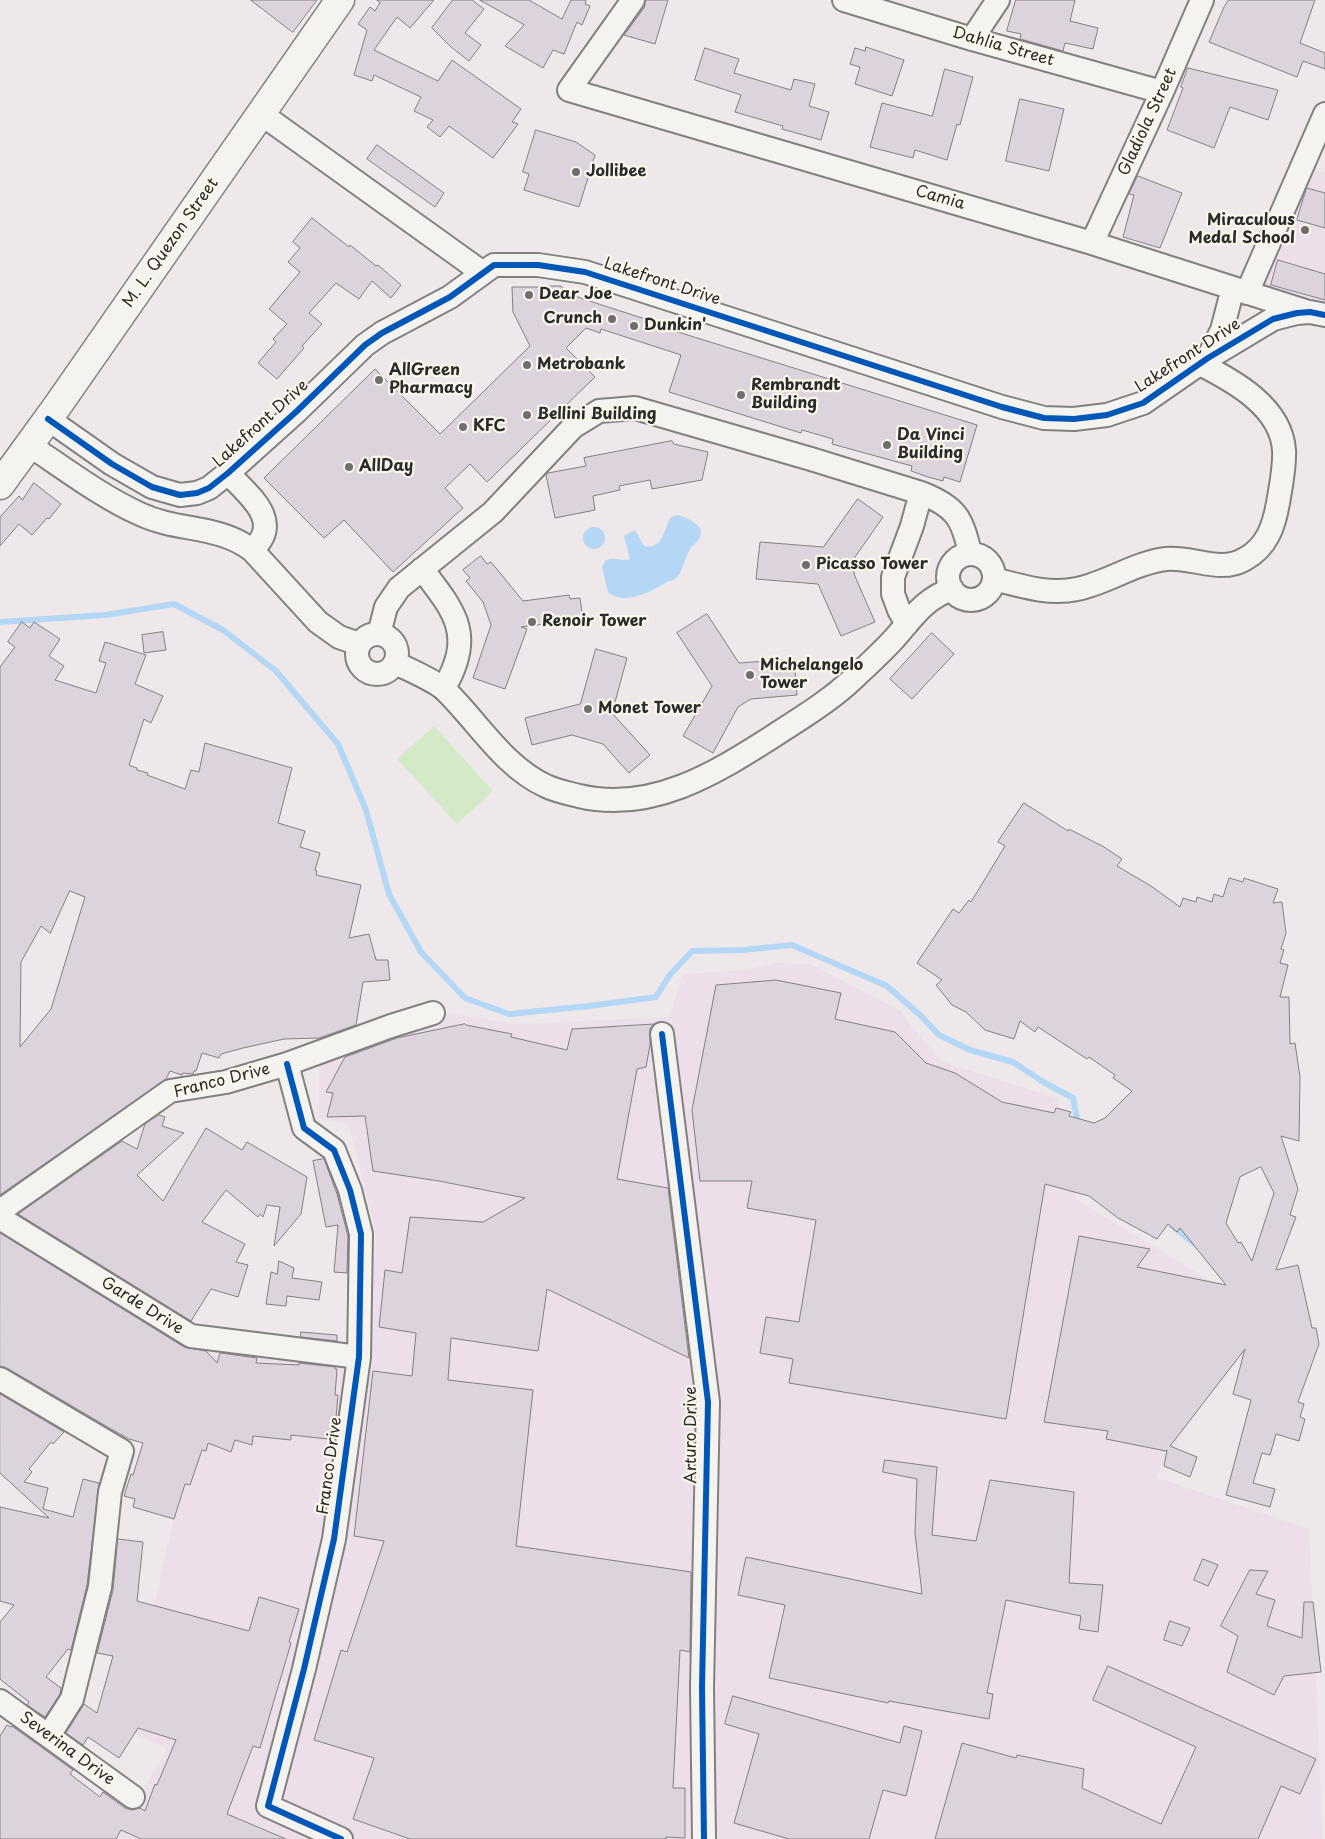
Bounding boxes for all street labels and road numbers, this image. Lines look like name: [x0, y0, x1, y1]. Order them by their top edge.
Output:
street label: Dahlia Street: [950, 23, 1056, 71]
street label: Gladiola Street: [1115, 65, 1181, 179]
street label: M. L. Quezon Street: [119, 175, 223, 311]
street label: Camia: [913, 182, 967, 214]
street label: Lakefront Drive: [601, 254, 723, 310]
street label: Lakefront Drive: [1132, 315, 1244, 397]
street label: Lakefront Drive: [209, 376, 313, 472]
street label: Franco Drive: [172, 1060, 272, 1102]
street label: Garde Drive: [97, 1273, 187, 1339]
street label: Arturo Drive: [682, 1386, 702, 1484]
street label: Franco Drive: [314, 1416, 346, 1516]
street label: Severina Drive: [16, 1708, 118, 1790]

